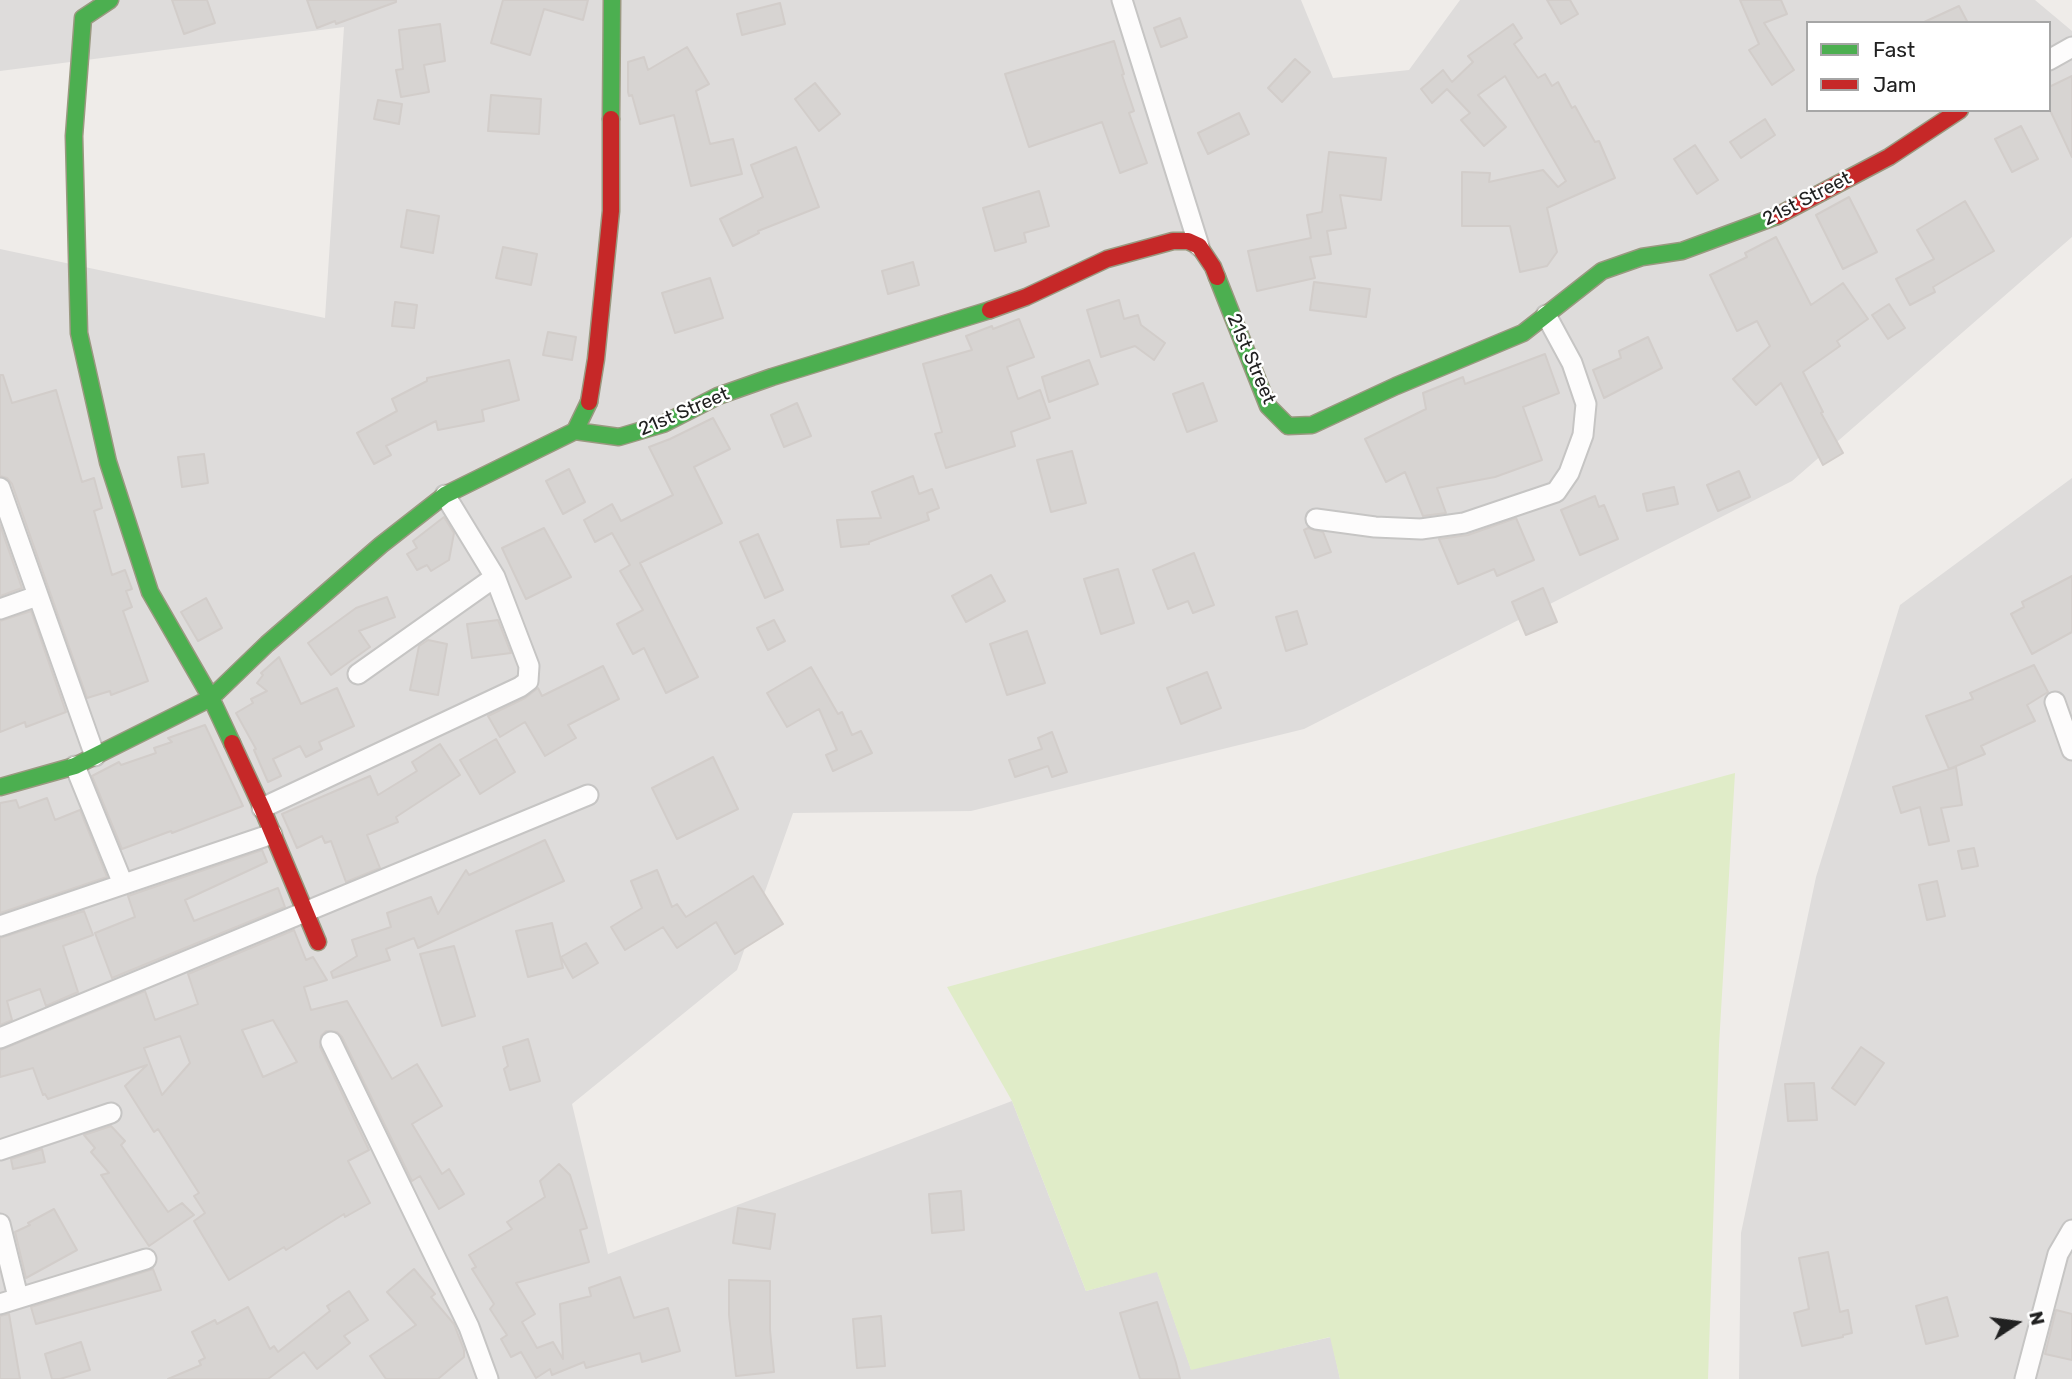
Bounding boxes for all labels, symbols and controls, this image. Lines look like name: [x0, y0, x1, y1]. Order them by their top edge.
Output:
legend: [1806, 21, 2051, 112]
text: Fast: [1873, 37, 1915, 62]
text: Jam: [1873, 72, 1917, 97]
street label: 21st Street: [1759, 167, 1855, 231]
street label: 21st Street: [1222, 310, 1280, 408]
street label: 21st Street: [635, 383, 733, 441]
north arrow: [1981, 1288, 2051, 1358]
text: N: [2024, 1309, 2050, 1327]

